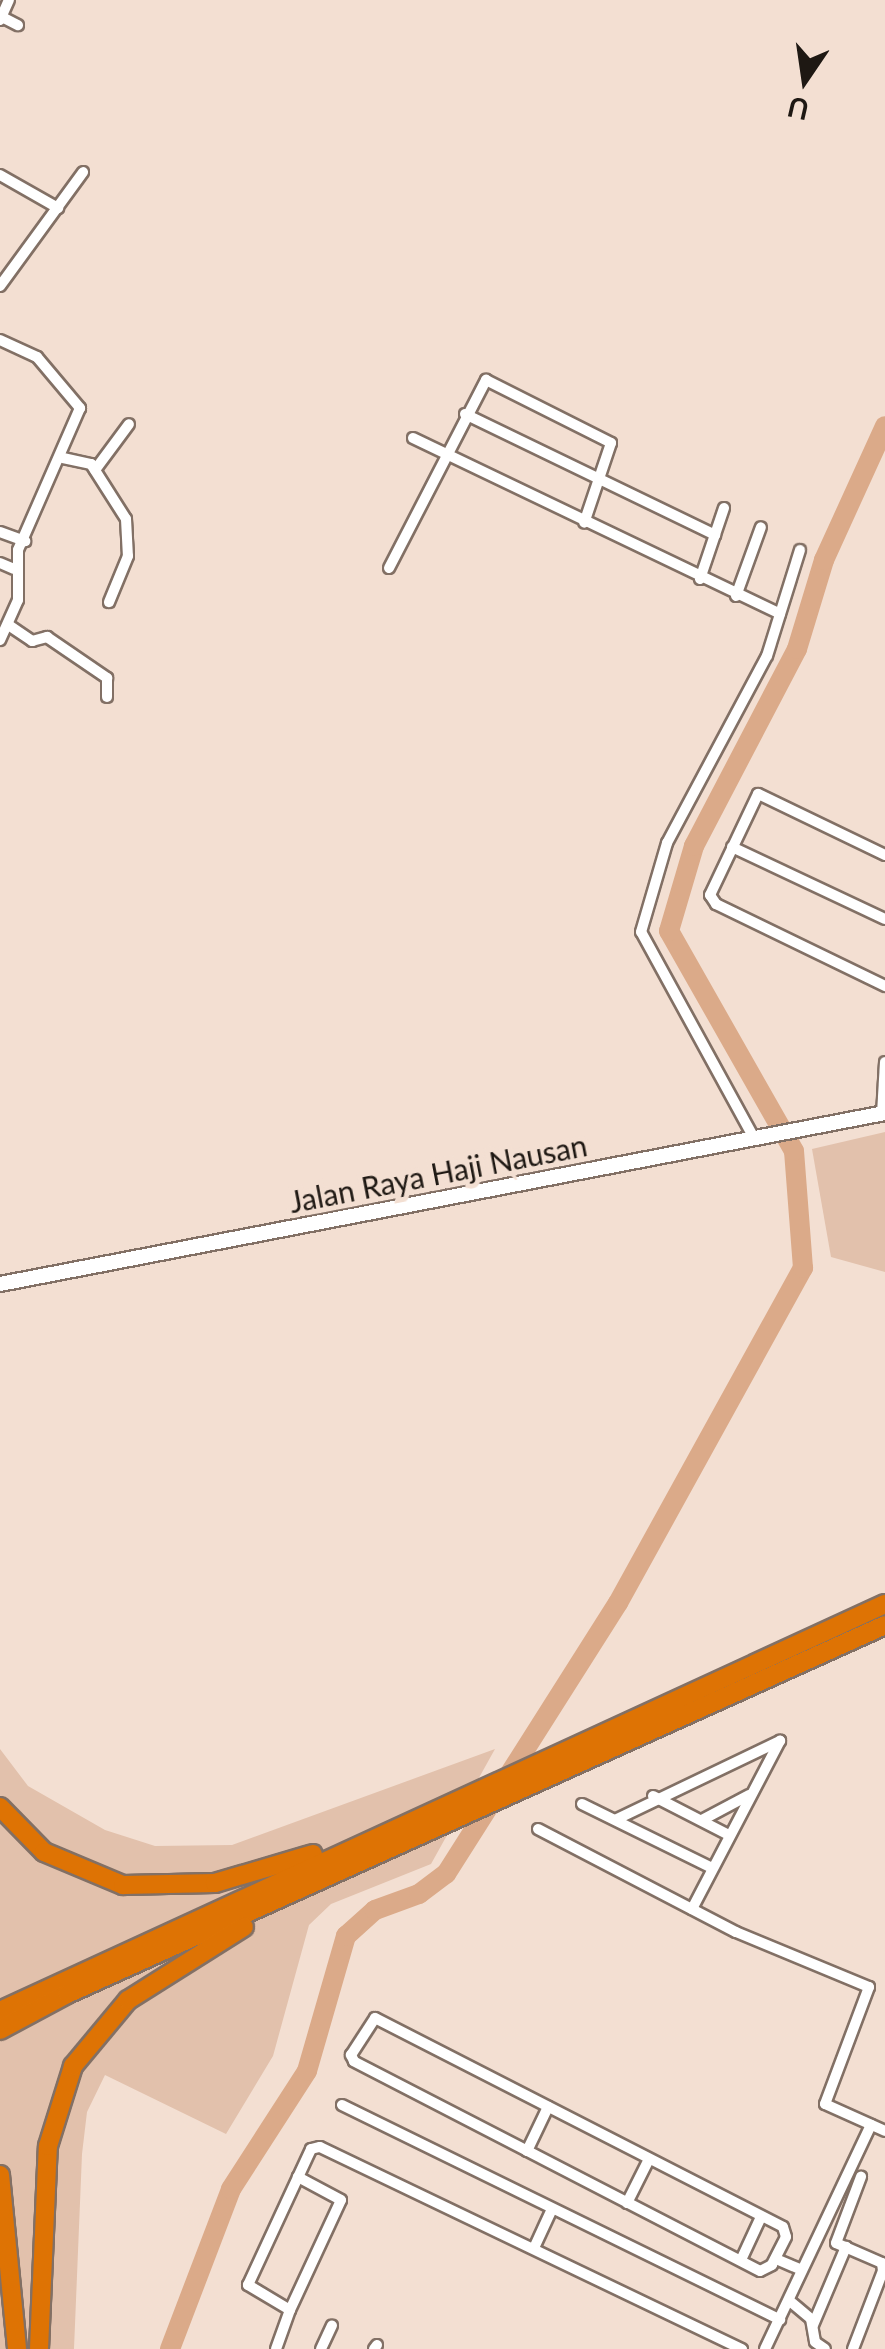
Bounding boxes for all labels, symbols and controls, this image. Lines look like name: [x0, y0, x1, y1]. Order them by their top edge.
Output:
north arrow: [755, 30, 855, 130]
text: U: [784, 90, 812, 128]
street label: Jalan Raya Haji Nausan: [286, 1126, 590, 1220]

